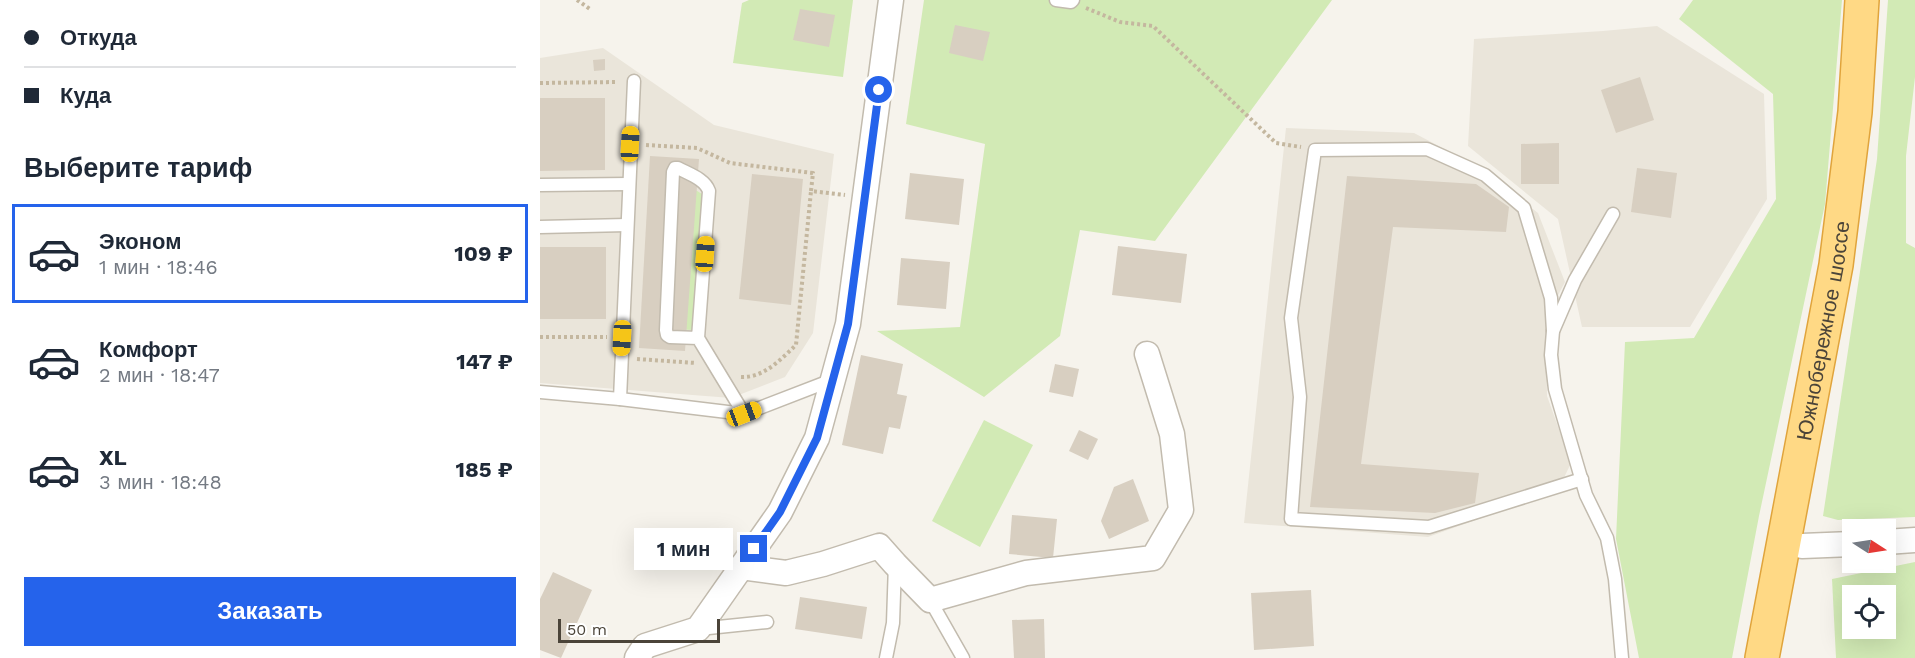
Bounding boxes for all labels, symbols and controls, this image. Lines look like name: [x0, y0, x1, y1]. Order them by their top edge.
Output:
text: Откуда: [60, 25, 137, 50]
route start: [865, 76, 892, 103]
text: Куда: [60, 83, 111, 108]
car: [620, 126, 640, 162]
text: Выберите тариф: [24, 152, 252, 184]
street label: Южнобережное шоссе: [1791, 219, 1854, 442]
icon: car: [27, 227, 81, 281]
text: Эконом: [99, 229, 182, 254]
car: [695, 235, 715, 273]
text: 109 ₽: [454, 241, 513, 266]
text: 1 мин · 18:46: [99, 255, 218, 279]
car: [612, 320, 632, 356]
icon: car: [27, 335, 81, 389]
text: Комфорт: [99, 337, 198, 362]
text: 147 ₽: [456, 349, 513, 374]
text: 2 мин · 18:47: [99, 363, 220, 387]
car: [724, 399, 764, 429]
icon: car: [27, 443, 81, 497]
text: XL: [99, 445, 127, 470]
text: 185 ₽: [455, 457, 513, 482]
text: 3 мин · 18:48: [99, 470, 222, 494]
north arrow: [1842, 519, 1896, 573]
map controls: [1842, 519, 1896, 639]
callout: 1 мин: [634, 528, 733, 570]
route end: [740, 535, 767, 562]
text: 1 мин: [657, 537, 710, 561]
button: Заказать: [24, 577, 516, 646]
button: locate: [1842, 585, 1896, 639]
scale bar: [558, 616, 720, 644]
text: 50 m: [567, 620, 607, 639]

